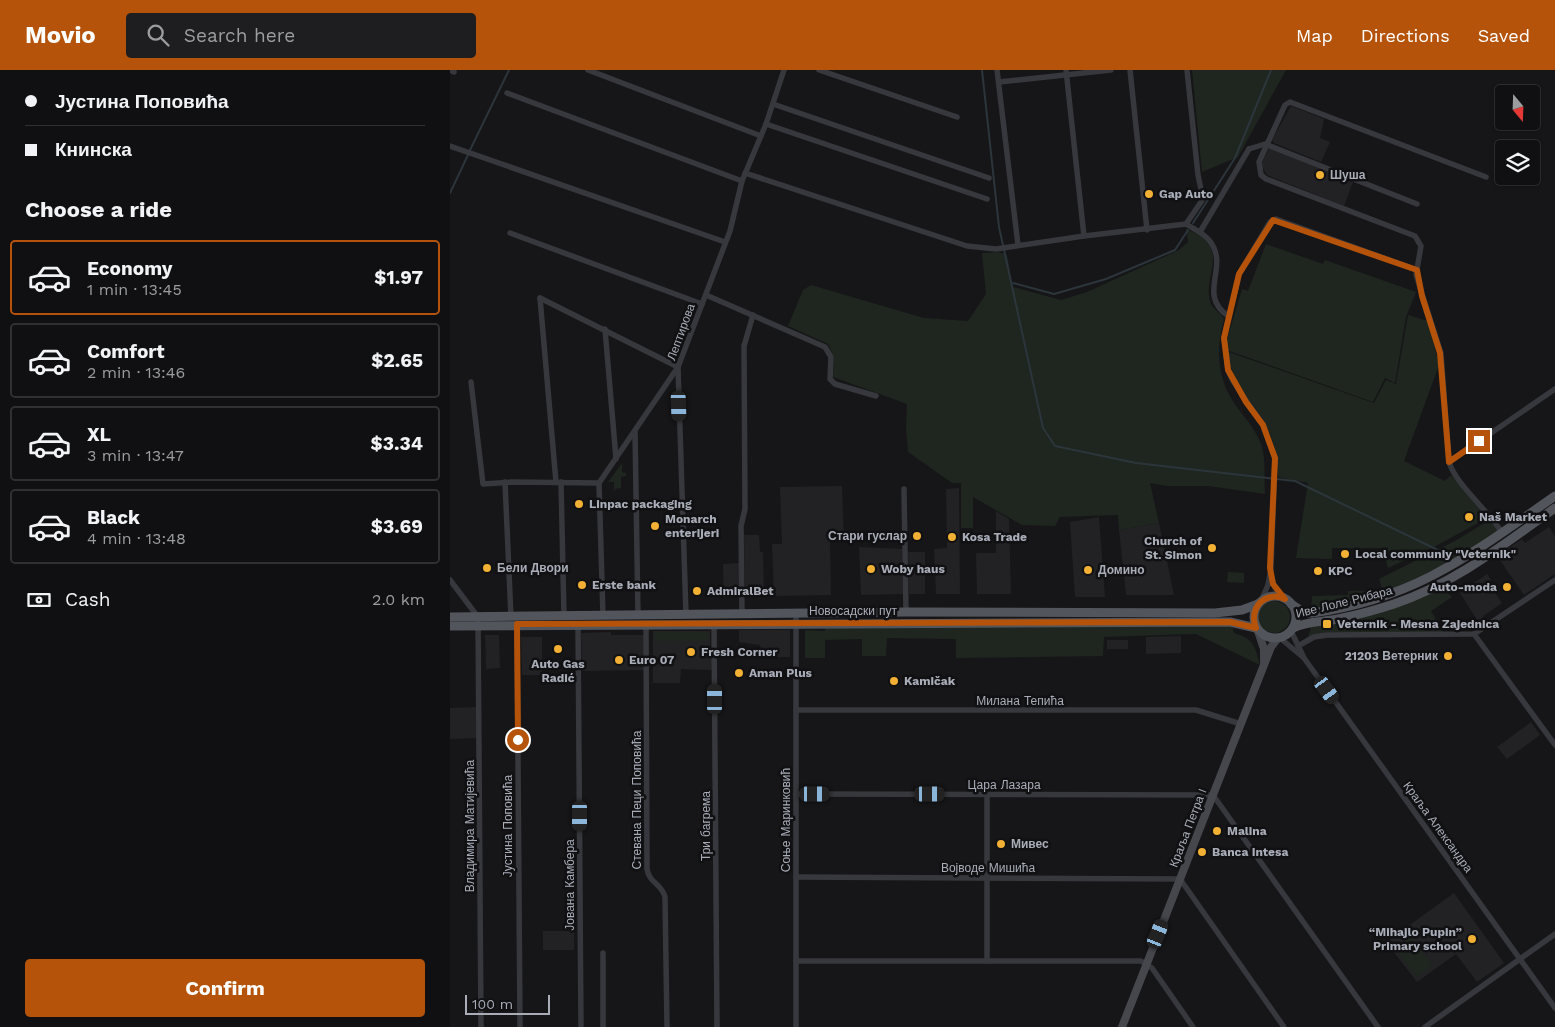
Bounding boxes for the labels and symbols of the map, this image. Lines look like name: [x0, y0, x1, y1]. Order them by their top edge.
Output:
north arrow: [1495, 85, 1540, 130]
place label: Шуша: [1330, 168, 1366, 182]
marker: Шуша: [1314, 169, 1326, 181]
place label: Gap Auto: [1159, 187, 1213, 201]
marker: Gap Auto: [1143, 188, 1155, 200]
street label: Лептирова: [664, 301, 698, 362]
car: [670, 391, 687, 421]
route end: [1468, 430, 1490, 452]
place label: Linpac packaging: [589, 497, 692, 511]
marker: Linpac packaging: [573, 498, 585, 510]
place label: Naš Market: [1479, 510, 1548, 524]
marker: Naš Market: [1463, 511, 1475, 523]
place label: Monarch enterijeri: [665, 512, 719, 540]
marker: Monarch enterijeri: [649, 520, 661, 532]
place label: Стари гуслар: [828, 529, 907, 543]
marker: Стари гуслар: [911, 530, 923, 542]
place label: Kosa Trade: [962, 530, 1027, 544]
marker: Kosa Trade: [946, 531, 958, 543]
place label: Church of St. Simon: [1144, 534, 1202, 562]
marker: Church of St. Simon: [1206, 542, 1218, 554]
place label: Local communiy "Veternik": [1355, 547, 1516, 561]
marker: Local communiy "Veternik": [1339, 548, 1351, 560]
place label: Бели Двори: [497, 561, 569, 575]
marker: Бели Двори: [481, 562, 493, 574]
place label: Woby haus: [881, 562, 945, 576]
marker: Woby haus: [865, 563, 877, 575]
place label: Домино: [1098, 563, 1145, 577]
marker: Домино: [1082, 564, 1094, 576]
place label: KPC: [1328, 564, 1353, 578]
marker: KPC: [1312, 565, 1324, 577]
place label: Erste bank: [592, 578, 657, 592]
marker: Erste bank: [576, 579, 588, 591]
place label: Auto-moda: [1430, 580, 1497, 594]
marker: Auto-moda: [1501, 581, 1513, 593]
street label: Иве Лоле Рибара: [1294, 583, 1394, 621]
place label: AdmiralBet: [707, 584, 774, 598]
marker: AdmiralBet: [691, 585, 703, 597]
street label: Новосадски пут: [809, 604, 897, 618]
place label: Veternik - Mesna Zajednica: [1337, 617, 1499, 631]
marker: Veternik - Mesna Zajednica: [1321, 618, 1333, 630]
marker: Auto Gas Radić: [552, 643, 564, 655]
place label: Fresh Corner: [701, 645, 778, 659]
marker: Fresh Corner: [685, 646, 697, 658]
place label: 21203 Ветерник: [1345, 649, 1439, 663]
marker: 21203 Ветерник: [1442, 650, 1454, 662]
place label: Euro 07: [629, 653, 674, 667]
marker: Euro 07: [613, 654, 625, 666]
place label: Auto Gas Radić: [531, 657, 585, 685]
place label: Aman Plus: [749, 666, 813, 680]
marker: Aman Plus: [733, 667, 745, 679]
car: [1312, 673, 1341, 707]
place label: Kamičak: [904, 674, 956, 688]
marker: Kamičak: [888, 675, 900, 687]
car: [707, 684, 722, 714]
street label: Милана Тепића: [976, 694, 1064, 708]
route start: [507, 729, 529, 751]
street label: Стевана Пеци Поповића: [630, 730, 644, 869]
street label: Владимира Матијевића: [463, 760, 477, 892]
street label: Соње Маринковић: [779, 768, 793, 872]
street label: Јустина Поповића: [501, 774, 515, 877]
street label: Цара Лазара: [967, 778, 1041, 792]
street label: Краља Александра: [1400, 779, 1476, 875]
car: [800, 787, 830, 802]
car: [915, 787, 945, 802]
street label: Краља Петра I: [1167, 787, 1209, 869]
street label: Три багрема: [699, 791, 713, 861]
car: [572, 801, 587, 831]
place label: Malina: [1227, 824, 1267, 838]
marker: Malina: [1211, 825, 1223, 837]
place label: Мивес: [1011, 837, 1049, 851]
marker: Мивес: [995, 838, 1007, 850]
street label: Јована Камбера: [563, 839, 577, 931]
place label: Banca Intesa: [1212, 845, 1288, 859]
marker: Banca Intesa: [1196, 846, 1208, 858]
street label: Војводе Мишића: [941, 861, 1035, 875]
car: [1145, 917, 1170, 951]
place label: “Mihajlo Pupin” Primary school: [1369, 925, 1463, 953]
marker: “Mihajlo Pupin” Primary school: [1466, 933, 1478, 945]
scale bar: [465, 992, 550, 1015]

